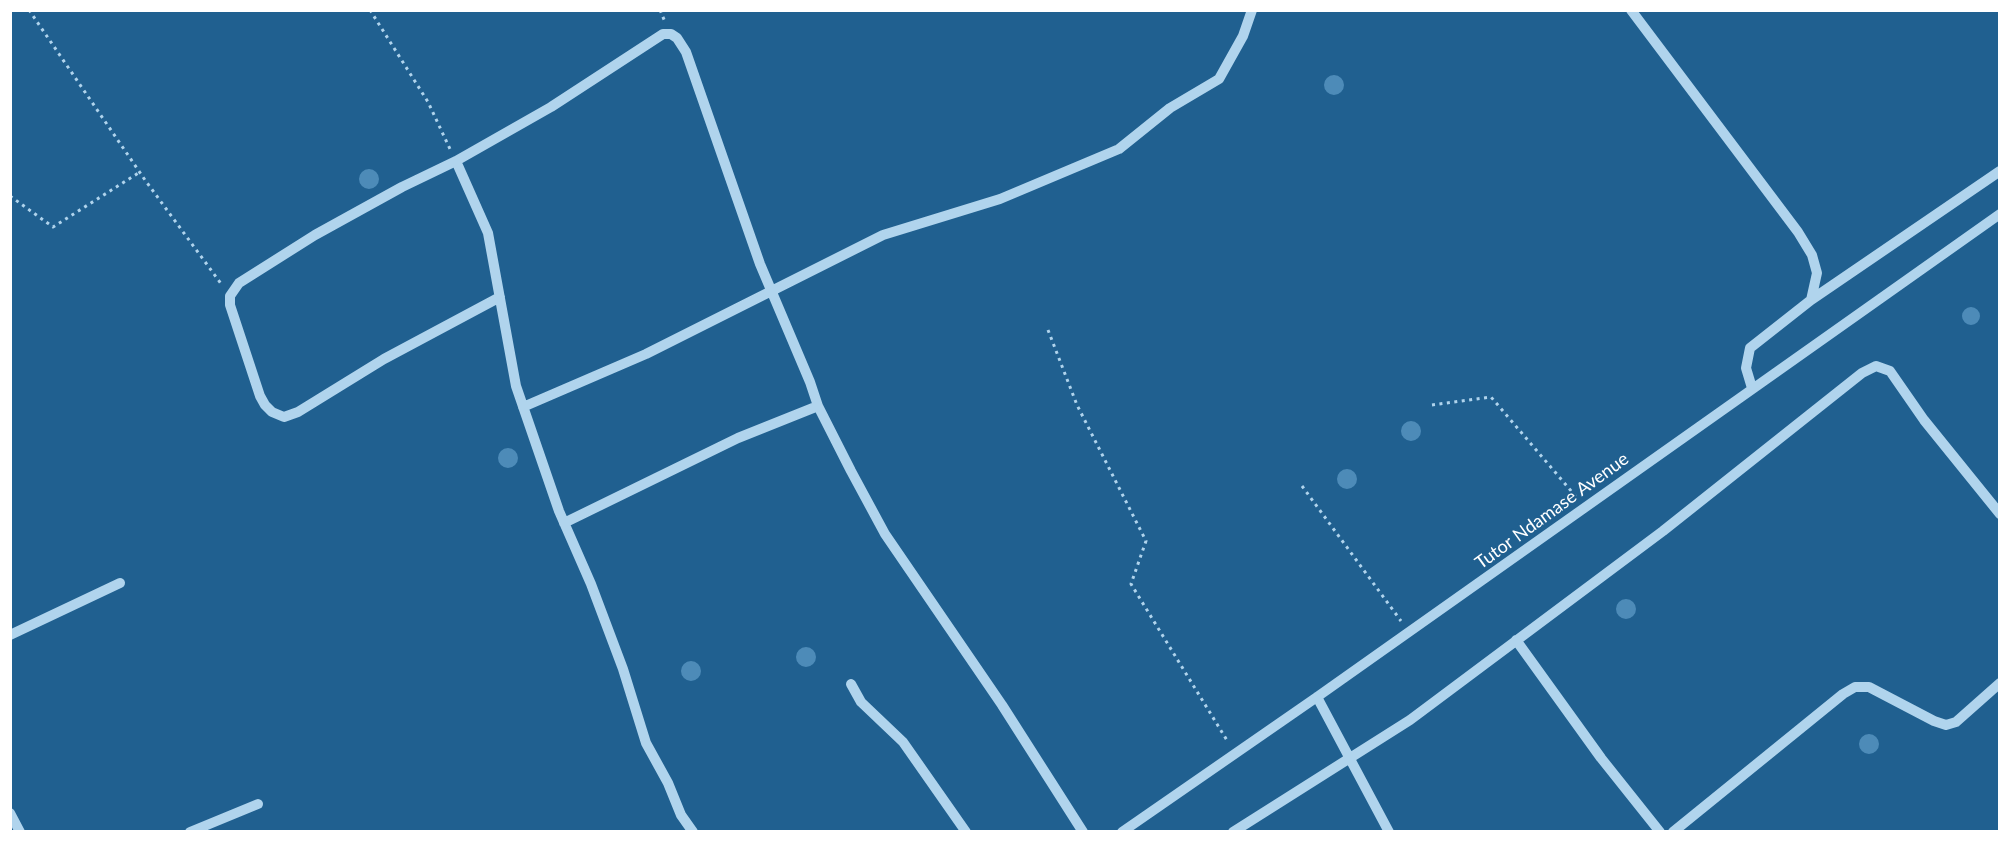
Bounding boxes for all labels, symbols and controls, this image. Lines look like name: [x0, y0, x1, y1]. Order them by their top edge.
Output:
street label: Tutor Ndamase Avenue: [1471, 448, 1633, 574]

